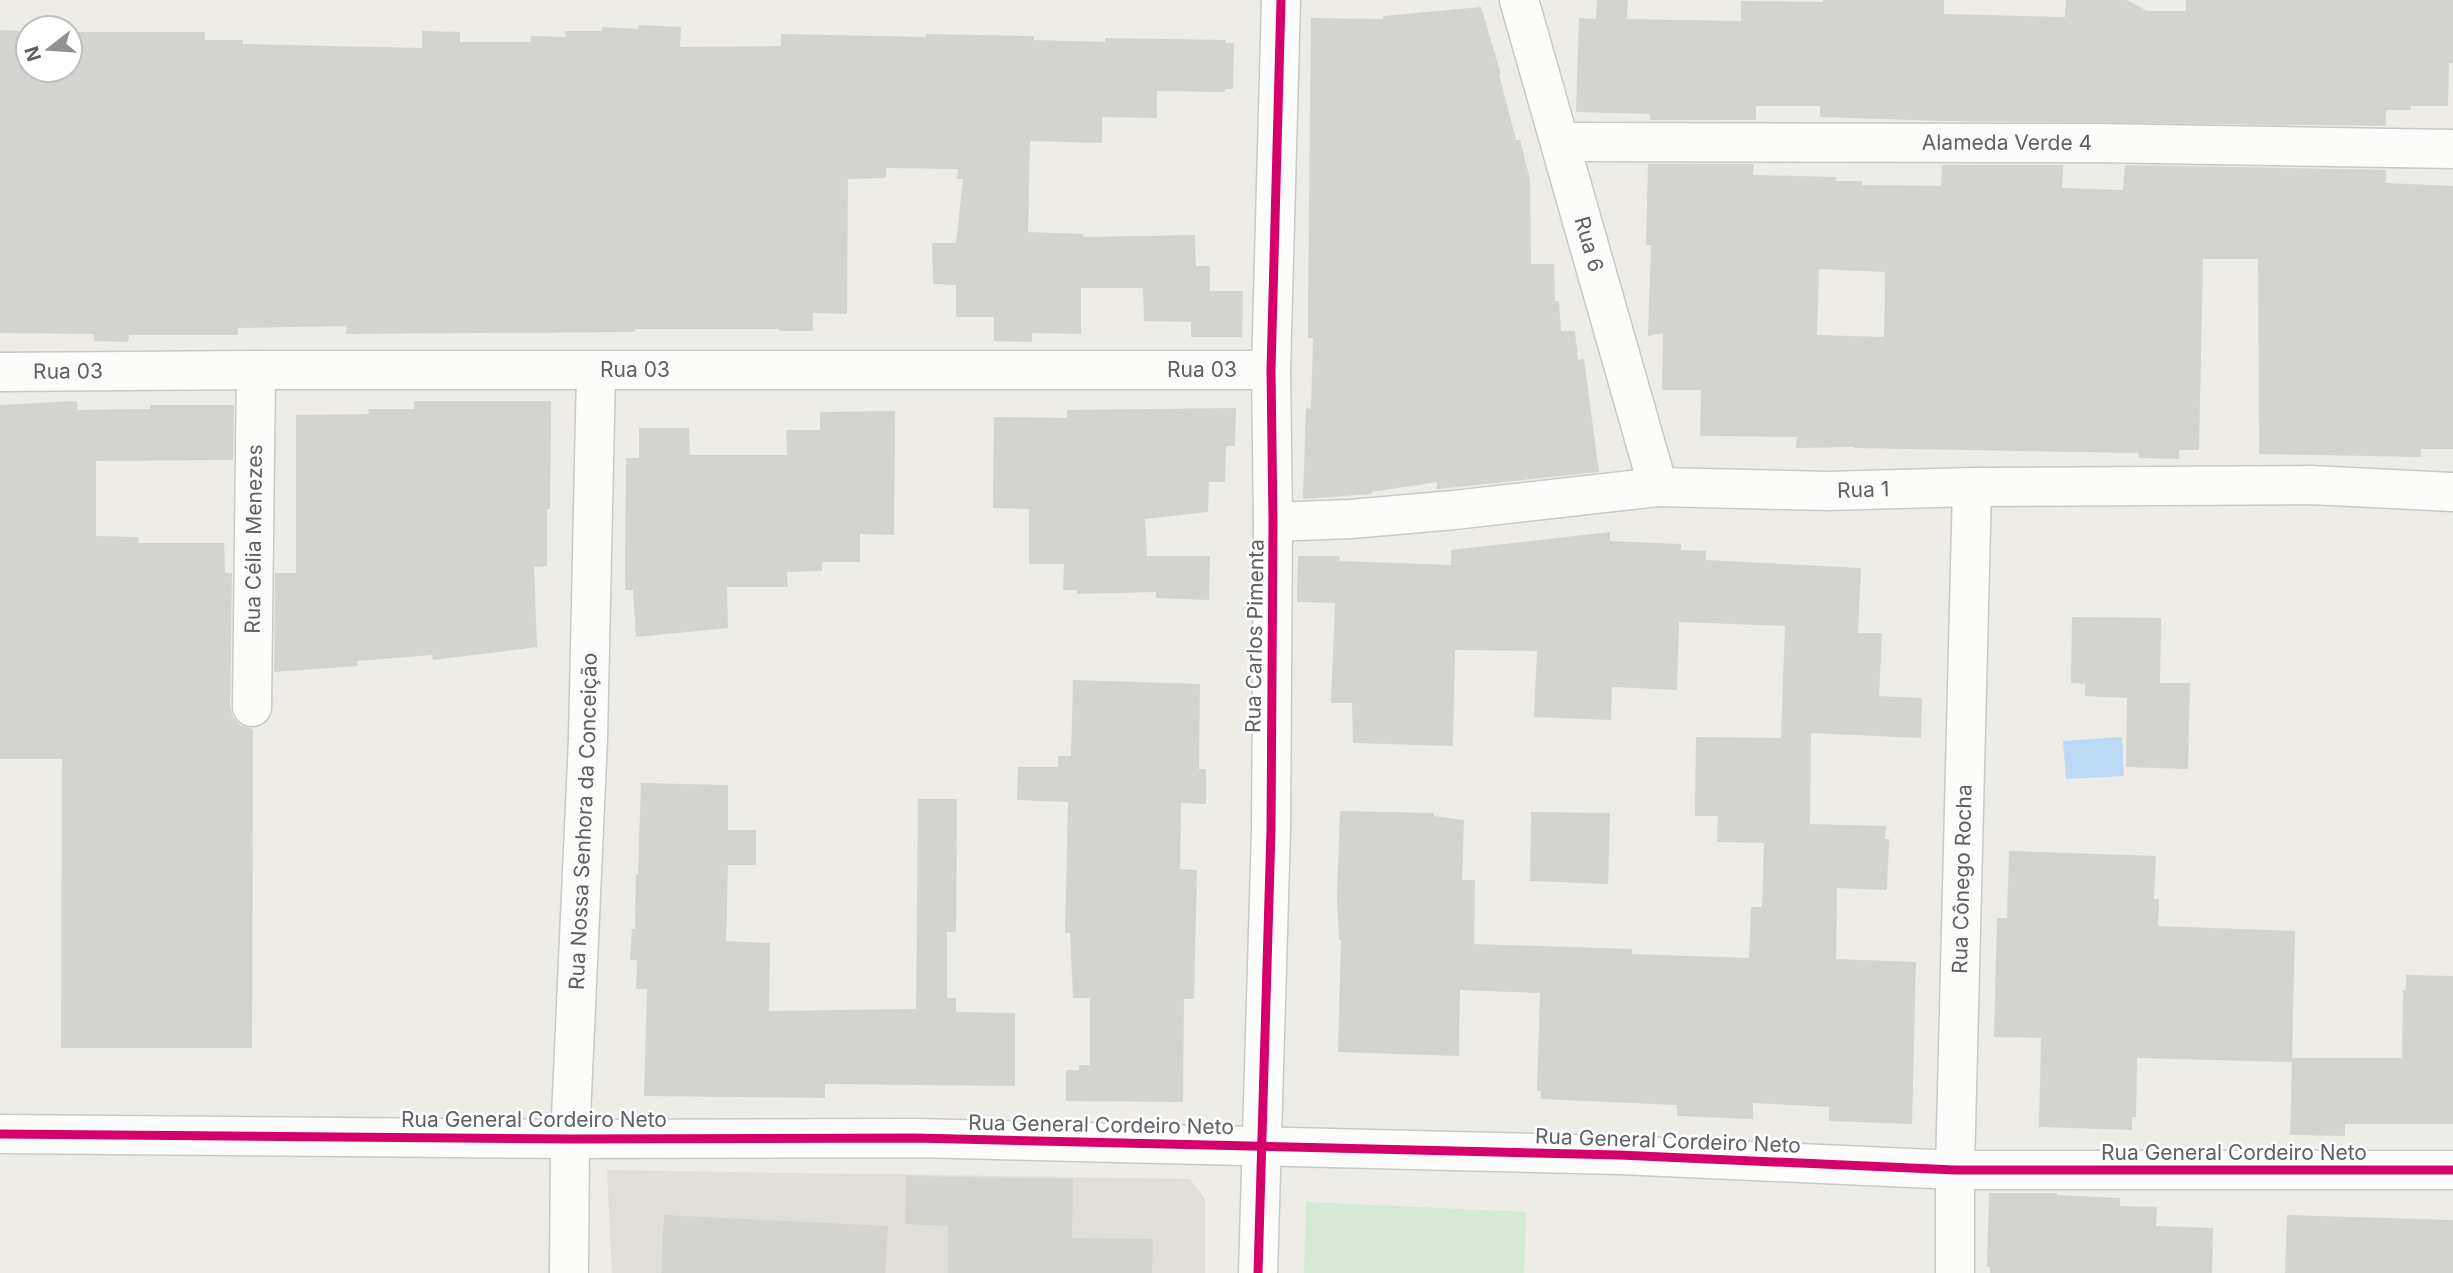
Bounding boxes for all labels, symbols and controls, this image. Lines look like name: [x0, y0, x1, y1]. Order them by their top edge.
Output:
north arrow: [14, 14, 84, 84]
text: N: [20, 44, 46, 64]
street label: Alameda Verde 4: [1922, 130, 2092, 155]
street label: Rua 6: [1569, 213, 1609, 275]
street label: Rua 03: [600, 357, 670, 382]
street label: Rua 03: [1167, 357, 1237, 382]
street label: Rua 03: [33, 358, 103, 384]
street label: Rua Célia Menezes: [240, 444, 267, 634]
street label: Rua 1: [1837, 476, 1890, 503]
street label: Rua Carlos Pimenta: [1240, 539, 1269, 733]
street label: Rua Nossa Senhora da Conceição: [564, 652, 602, 990]
street label: Rua Cônego Rocha: [1947, 784, 1977, 974]
street label: Rua General Cordeiro Neto: [401, 1107, 667, 1132]
street label: Rua General Cordeiro Neto: [968, 1110, 1234, 1139]
street label: Rua General Cordeiro Neto: [1535, 1123, 1801, 1158]
street label: Rua General Cordeiro Neto: [2101, 1140, 2367, 1165]

